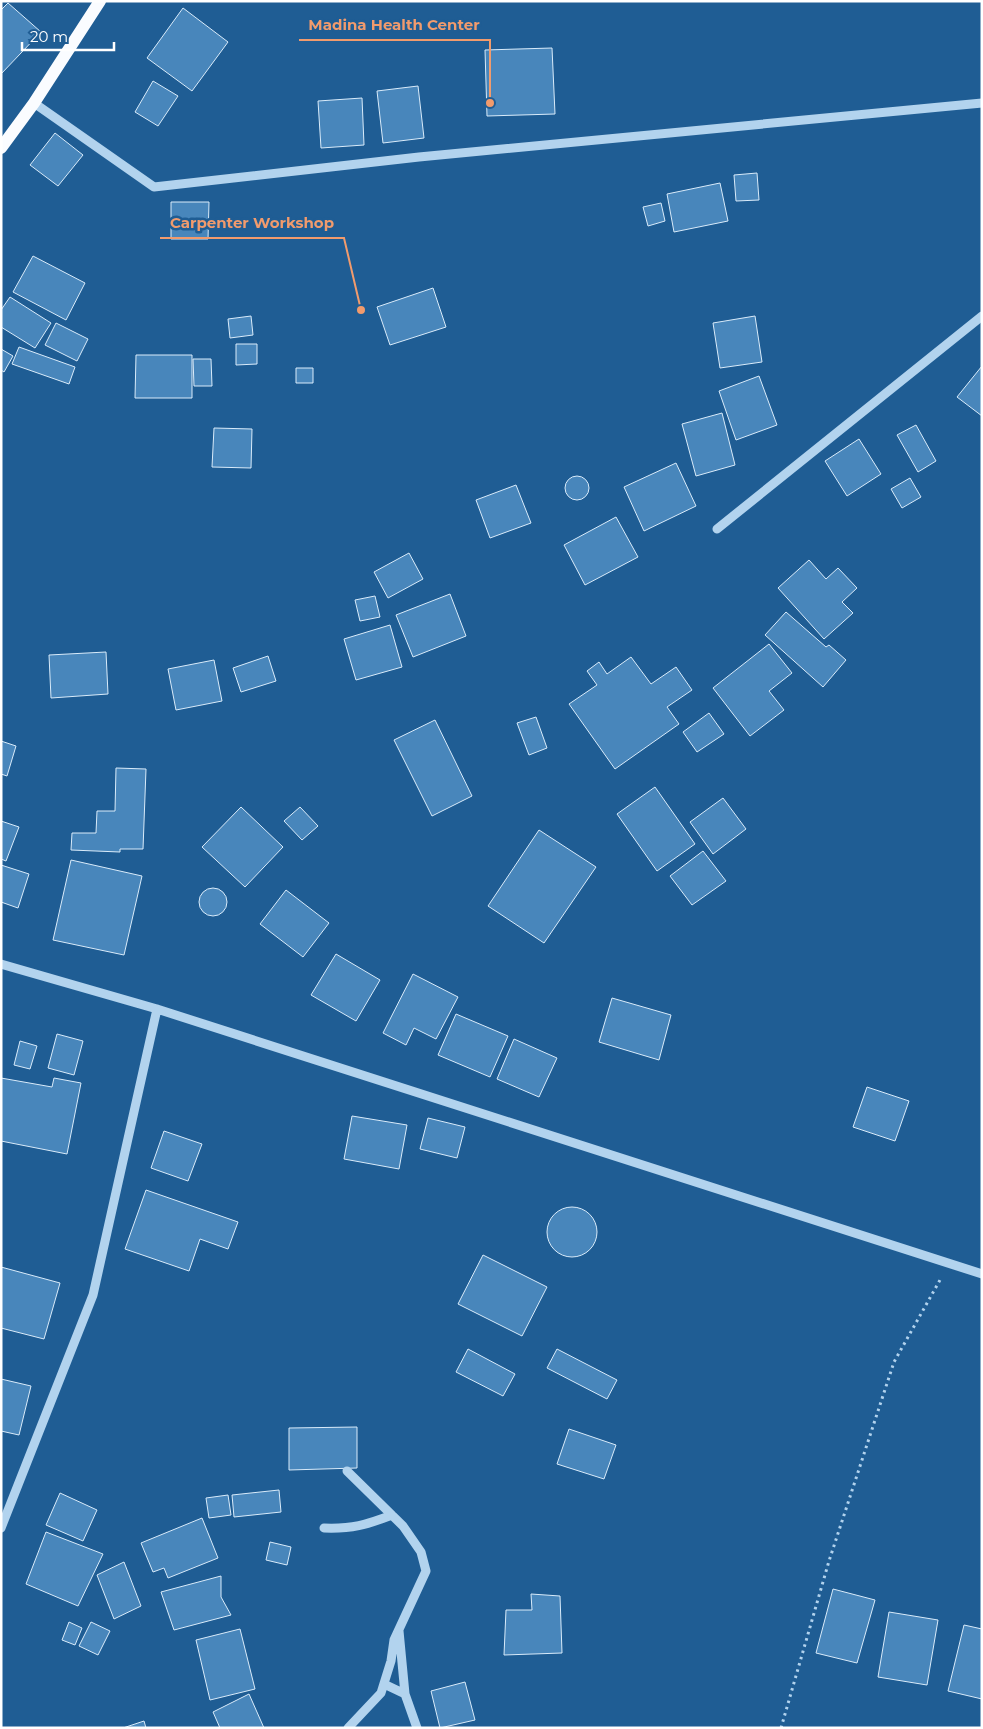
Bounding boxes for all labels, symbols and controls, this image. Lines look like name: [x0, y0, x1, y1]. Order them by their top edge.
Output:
callout: Madina Health Center: [299, 10, 490, 40]
text: Madina Health Center: [308, 15, 480, 34]
scale bar: [22, 20, 115, 52]
text: 20 m: [30, 27, 68, 46]
callout: Carpenter Workshop: [160, 208, 344, 238]
text: Carpenter Workshop: [170, 213, 334, 232]

